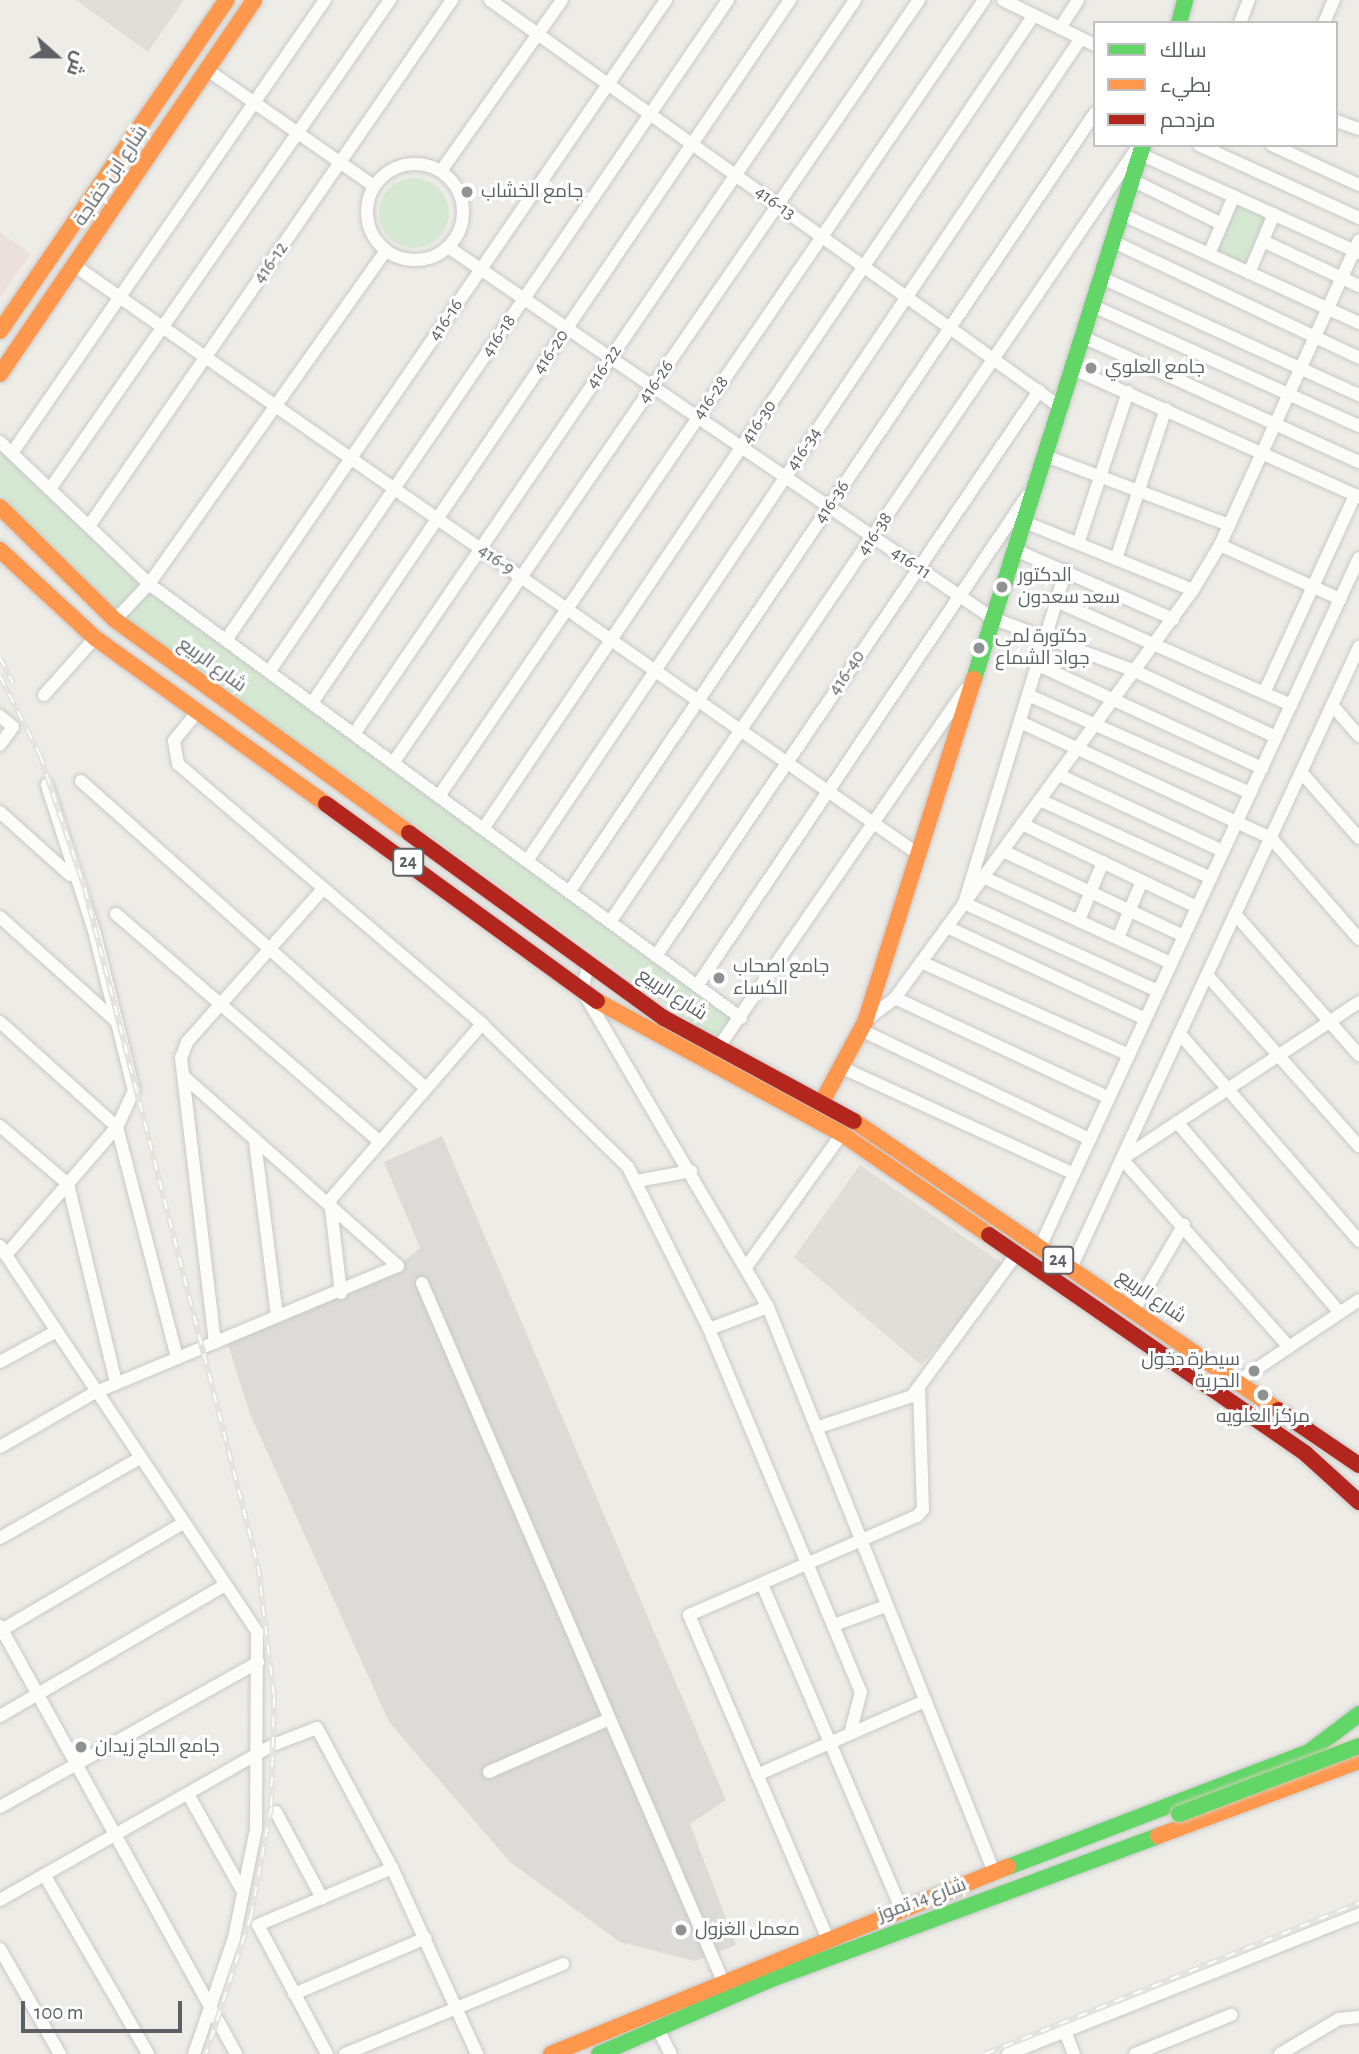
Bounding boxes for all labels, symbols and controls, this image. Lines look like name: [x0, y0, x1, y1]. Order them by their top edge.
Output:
north arrow: [21, 21, 91, 91]
legend: [1093, 21, 1338, 147]
text: سالك: [1160, 40, 1207, 61]
text: ش: [63, 49, 89, 78]
text: بطيء: [1160, 75, 1211, 96]
text: مزدحم: [1160, 110, 1215, 131]
street label: شارع ابن خفاجة: [69, 121, 153, 231]
place label: جامع الخشاب: [481, 181, 583, 203]
street label: 416-13: [750, 181, 800, 225]
marker: جامع الخشاب: [459, 184, 475, 200]
street label: 416-12: [249, 238, 293, 288]
street label: 416-16: [424, 295, 468, 345]
street label: 416-18: [477, 311, 521, 361]
street label: 416-20: [528, 325, 574, 379]
street label: 416-22: [581, 341, 627, 393]
street label: 416-26: [633, 356, 679, 408]
place label: جامع العلوي: [1105, 357, 1205, 379]
marker: جامع العلوي: [1083, 360, 1099, 376]
street label: 416-28: [688, 372, 734, 424]
street label: 416-30: [736, 396, 782, 448]
street label: 416-34: [781, 423, 827, 475]
street label: 416-36: [809, 476, 855, 528]
street label: 416-38: [852, 508, 898, 560]
street label: 416-9: [473, 539, 519, 581]
street label: 416-11: [887, 541, 935, 585]
place label: الدكتور سعد سعدون: [1018, 565, 1120, 609]
marker: الدكتور سعد سعدون: [992, 577, 1012, 597]
place label: دكتورة لمى جواد الشماع: [995, 626, 1090, 670]
street label: شارع الربيع: [173, 633, 251, 697]
marker: دكتورة لمى جواد الشماع: [969, 638, 989, 658]
street label: 416-40: [824, 646, 870, 700]
road number: 24: [390, 848, 426, 876]
place label: جامع اصحاب الکساء: [733, 956, 829, 1000]
street label: شارع الربيع: [633, 964, 711, 1026]
marker: جامع اصحاب الکساء: [711, 970, 727, 986]
road number: 24: [1040, 1246, 1076, 1274]
street label: شارع الربيع: [1112, 1266, 1190, 1328]
place label: سيطرة دخول الحرية: [1141, 1349, 1240, 1393]
marker: سيطرة دخول الحرية: [1246, 1363, 1262, 1379]
marker: مركز العلويه: [1255, 1387, 1271, 1403]
place label: مركز العلويه: [1216, 1406, 1310, 1428]
place label: جامع الحاج زيدان: [95, 1736, 220, 1758]
marker: جامع الحاج زيدان: [73, 1739, 89, 1755]
street label: شارع 14 تموز: [875, 1873, 969, 1927]
place label: معمل الغزول: [695, 1919, 800, 1941]
marker: معمل الغزول: [673, 1922, 689, 1938]
scale bar: [24, 1988, 186, 2032]
text: 100 m: [34, 2002, 84, 2023]

